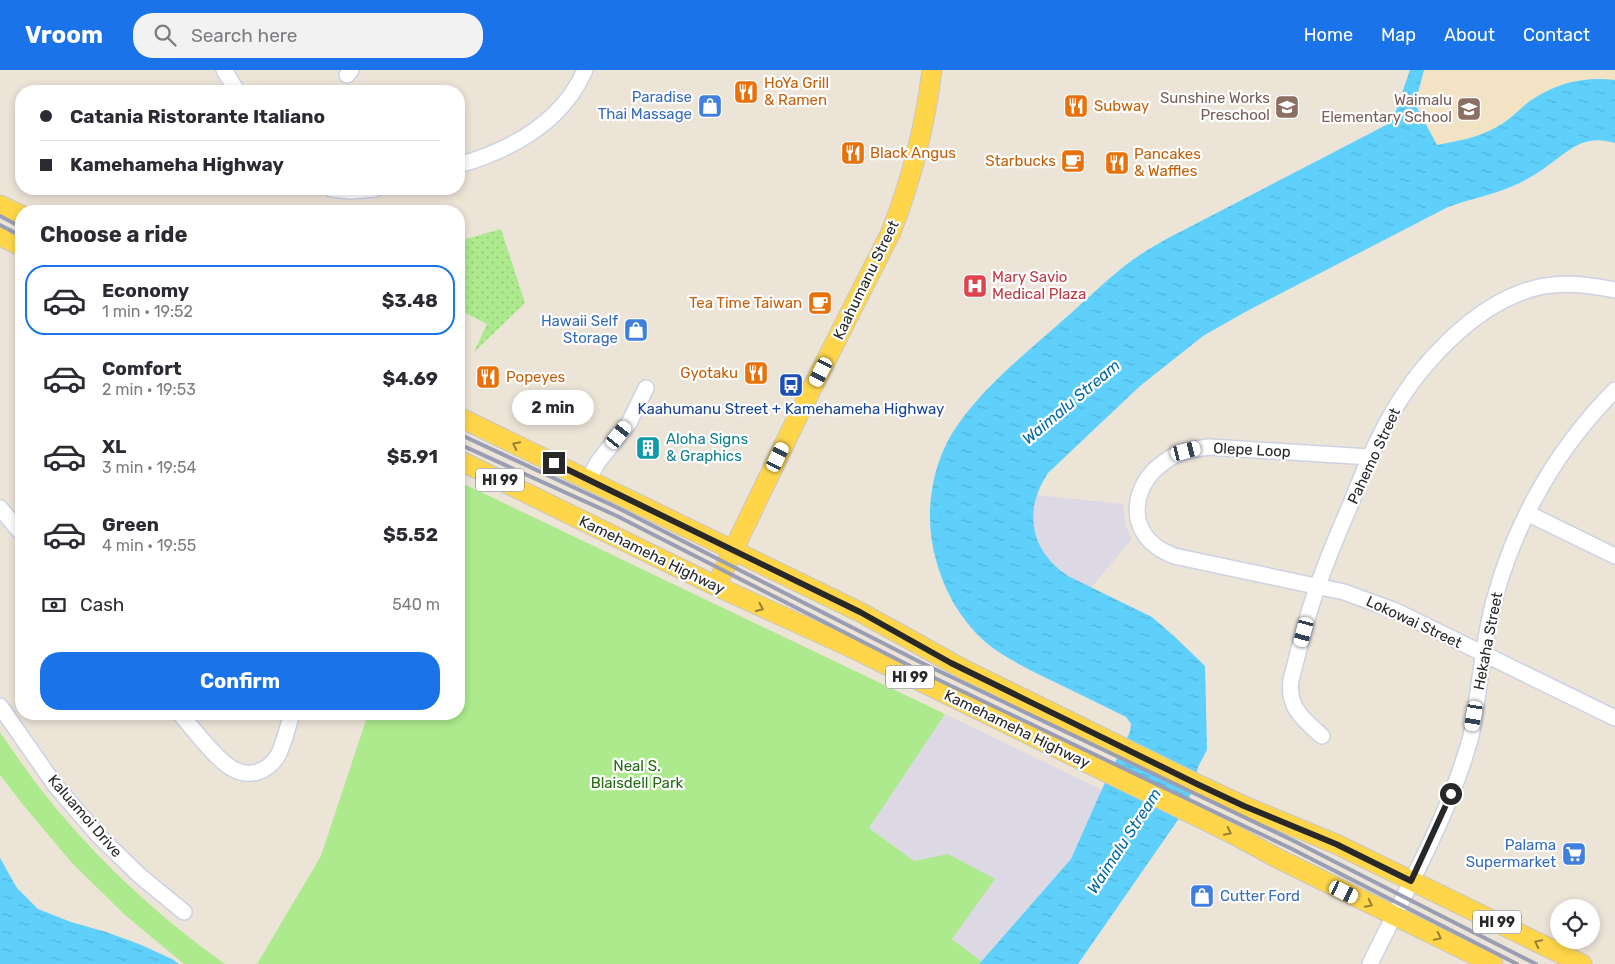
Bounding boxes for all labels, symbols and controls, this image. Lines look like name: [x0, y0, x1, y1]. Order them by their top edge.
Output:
search box: [133, 13, 483, 58]
text: Vroom: [25, 21, 103, 49]
icon: search: [151, 21, 179, 49]
text: Search here: [191, 24, 297, 47]
text: Home: [1304, 24, 1353, 46]
text: Map: [1381, 24, 1416, 46]
text: About: [1444, 24, 1495, 46]
text: Contact: [1523, 24, 1590, 46]
place label: HoYa Grill & Ramen: [764, 74, 829, 109]
restaurant icon: HoYa Grill & Ramen: [733, 79, 759, 105]
place label: Paradise Thai Massage: [598, 88, 692, 123]
place label: Sunshine Works Preschool: [1160, 89, 1270, 124]
place label: Waimalu Elementary School: [1321, 91, 1452, 126]
shop icon: Paradise Thai Massage: [697, 93, 723, 119]
restaurant icon: Subway: [1063, 93, 1089, 119]
school or university icon: Sunshine Works Preschool: [1274, 94, 1300, 120]
school or university icon: Waimalu Elementary School: [1456, 96, 1482, 122]
place label: Subway: [1094, 97, 1149, 115]
text: Catania Ristorante Italiano: [70, 105, 325, 128]
restaurant icon: Black Angus: [840, 140, 866, 166]
place label: Black Angus: [870, 144, 956, 162]
place label: Pancakes & Waffles: [1134, 145, 1201, 180]
cafe icon: Starbucks: [1060, 148, 1086, 174]
restaurant icon: Pancakes & Waffles: [1104, 150, 1130, 176]
place label: Starbucks: [985, 152, 1056, 170]
text: Kamehameha Highway: [70, 153, 284, 176]
street label: Kaahumanu Street: [829, 217, 903, 343]
text: Choose a ride: [40, 221, 187, 248]
place label: Mary Savio Medical Plaza: [992, 268, 1086, 303]
hospital icon: Mary Savio Medical Plaza: [962, 273, 988, 299]
icon: car: [42, 278, 87, 323]
text: Economy: [102, 279, 189, 302]
text: $3.48: [382, 289, 438, 312]
cafe icon: Tea Time Taiwan: [807, 290, 833, 316]
place label: Tea Time Taiwan: [689, 294, 802, 312]
text: 1 min · 19:52: [102, 302, 193, 321]
place label: Hawaii Self Storage: [541, 312, 618, 347]
shop icon: Hawaii Self Storage: [623, 317, 649, 343]
car: [807, 355, 834, 389]
icon: car: [42, 356, 87, 401]
water label: Waimalu Stream: [1018, 356, 1124, 448]
text: Comfort: [102, 357, 182, 380]
restaurant icon: Gyotaku: [743, 360, 769, 386]
restaurant icon: Popeyes: [475, 364, 501, 390]
place label: Gyotaku: [680, 364, 738, 382]
text: $4.69: [383, 367, 438, 390]
place label: Popeyes: [506, 368, 566, 386]
bus stop icon: Kaahumanu Street + Kamehameha Highway: [778, 372, 804, 398]
text: 2 min · 19:53: [102, 380, 196, 399]
callout: 2 min: [513, 390, 595, 426]
text: 2 min: [531, 398, 575, 417]
place label: Kaahumanu Street + Kamehameha Highway: [638, 400, 944, 418]
street label: Pahemo Street: [1344, 405, 1404, 507]
car: [603, 419, 634, 451]
place label: Aloha Signs & Graphics: [666, 430, 748, 465]
icon: car: [42, 434, 87, 479]
text: XL: [102, 435, 126, 458]
building icon: Aloha Signs & Graphics: [635, 435, 661, 461]
street label: Olepe Loop: [1213, 439, 1291, 461]
car: [764, 440, 791, 474]
car: [1169, 440, 1202, 462]
one-way arrow: [512, 441, 521, 451]
text: $5.91: [387, 445, 438, 468]
route end: [543, 452, 565, 474]
text: 3 min · 19:54: [102, 458, 196, 477]
road number: HI 99: [476, 468, 524, 492]
icon: car: [42, 512, 87, 557]
street label: Kamehameha Highway: [576, 512, 728, 598]
text: Green: [102, 513, 159, 536]
text: $5.52: [383, 523, 438, 546]
text: 4 min · 19:55: [102, 536, 196, 555]
street label: Hekaha Street: [1470, 590, 1506, 692]
icon: cash: [40, 591, 68, 619]
street label: Lokowai Street: [1363, 592, 1465, 652]
text: Cash: [80, 593, 124, 616]
text: 540 m: [392, 595, 440, 614]
one-way arrow: [755, 601, 764, 612]
car: [1292, 616, 1315, 648]
button: Confirm: [40, 652, 440, 710]
road number: HI 99: [886, 666, 934, 688]
street label: Kamehameha Highway: [941, 686, 1093, 772]
car: [1464, 700, 1483, 732]
park label: Neal S. Blaisdell Park: [591, 757, 684, 792]
street label: Kaluamoi Drive: [44, 771, 126, 861]
route start: [1440, 783, 1462, 805]
water label: Waimalu Stream: [1083, 785, 1165, 897]
one-way arrow: [1223, 826, 1232, 836]
place label: Palama Supermarket: [1466, 836, 1556, 871]
supermarket icon: Palama Supermarket: [1561, 841, 1587, 867]
car: [1327, 879, 1360, 905]
shop icon: Cutter Ford: [1189, 883, 1215, 909]
place label: Cutter Ford: [1220, 887, 1300, 905]
one-way arrow: [1364, 898, 1373, 908]
map controls: [1550, 899, 1600, 949]
button: locate: [1550, 899, 1600, 949]
road number: HI 99: [1473, 910, 1521, 934]
one-way arrow: [1433, 931, 1442, 941]
one-way arrow: [1534, 938, 1543, 949]

